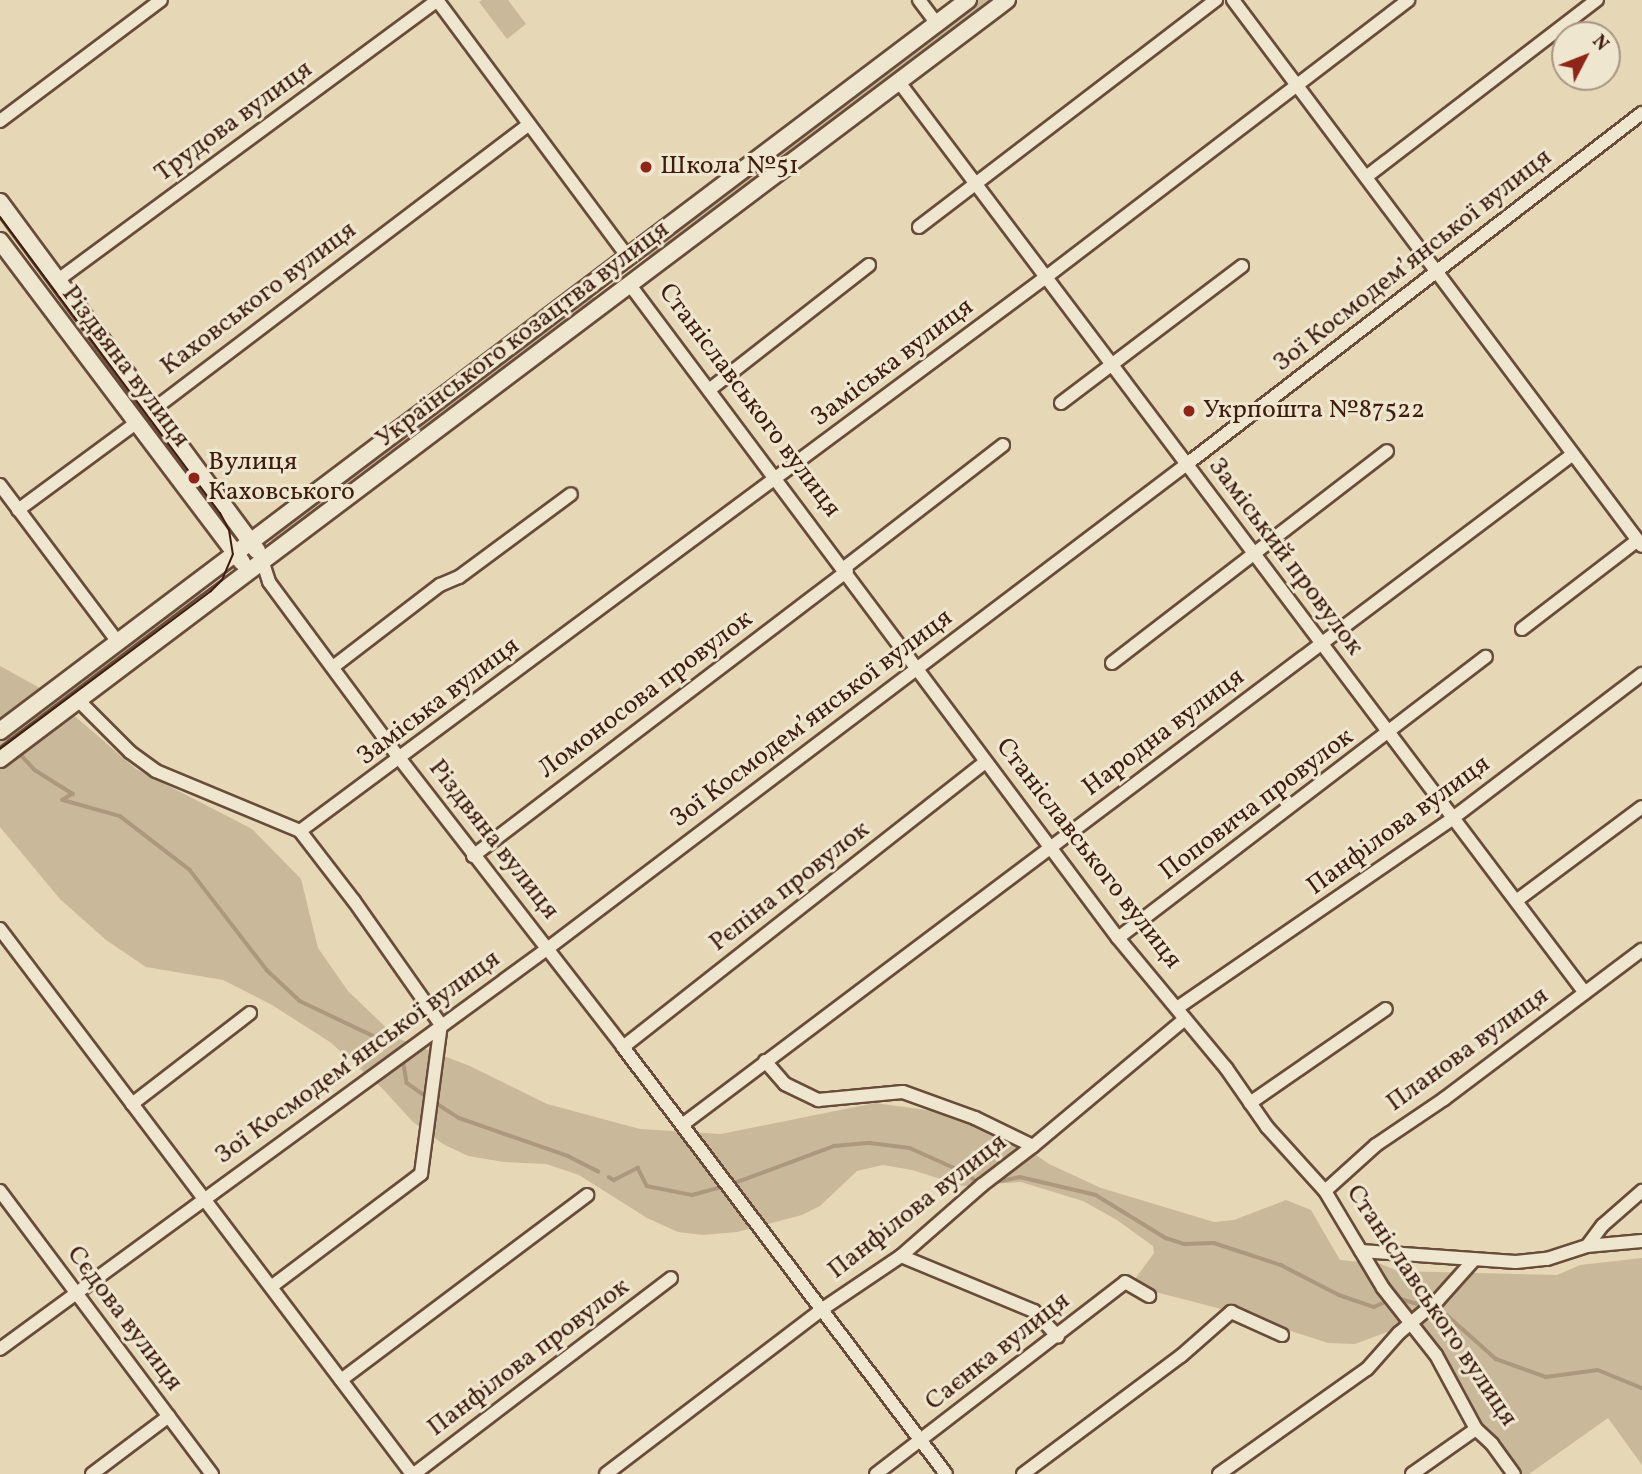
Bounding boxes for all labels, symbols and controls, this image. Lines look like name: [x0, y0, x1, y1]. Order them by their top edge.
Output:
north arrow: [1551, 21, 1621, 91]
text: N: [1586, 29, 1614, 57]
street label: Трудова вулиця: [149, 54, 319, 190]
street label: Зої Космодем’янської вулиця: [1268, 143, 1558, 379]
place label: Школа №51: [660, 151, 799, 183]
marker: Школа №51: [638, 159, 654, 175]
street label: Українського козацтва вулиця: [370, 214, 676, 456]
street label: Каховського вулиця: [155, 215, 363, 383]
street label: Станіславського вулиця: [651, 278, 847, 524]
street label: Різдвяна вулиця: [54, 280, 196, 454]
street label: Заміська вулиця: [806, 292, 980, 434]
place label: Укрпошта №87522: [1203, 395, 1425, 427]
marker: Укрпошта №87522: [1181, 403, 1197, 419]
place label: Вулиця Каховського: [208, 447, 355, 508]
street label: Заміський провулок: [1200, 452, 1370, 662]
marker: Вулиця Каховського: [186, 470, 202, 486]
street label: Зої Космодем’янської вулиця: [665, 603, 959, 835]
street label: Ломоносова провулок: [533, 604, 759, 786]
street label: Заміська вулиця: [352, 631, 526, 773]
street label: Народна вулиця: [1077, 662, 1251, 804]
street label: Поповича провулок: [1154, 722, 1360, 888]
street label: Станіславського вулиця: [988, 732, 1188, 976]
street label: Панфілова вулиця: [1301, 749, 1497, 903]
street label: Різдвяна вулиця: [421, 754, 565, 926]
street label: Рєпіна провулок: [704, 815, 876, 959]
street label: Зої Космодем’янської вулиця: [209, 944, 507, 1172]
street label: Планова вулиця: [1381, 981, 1555, 1119]
street label: Панфілова вулиця: [822, 1127, 1014, 1287]
street label: Станіславського вулиця: [1339, 1179, 1523, 1433]
street label: Сєдова вулиця: [59, 1240, 189, 1398]
street label: Панфілова провулок: [422, 1272, 636, 1444]
street label: Саєнка вулиця: [920, 1286, 1076, 1418]

